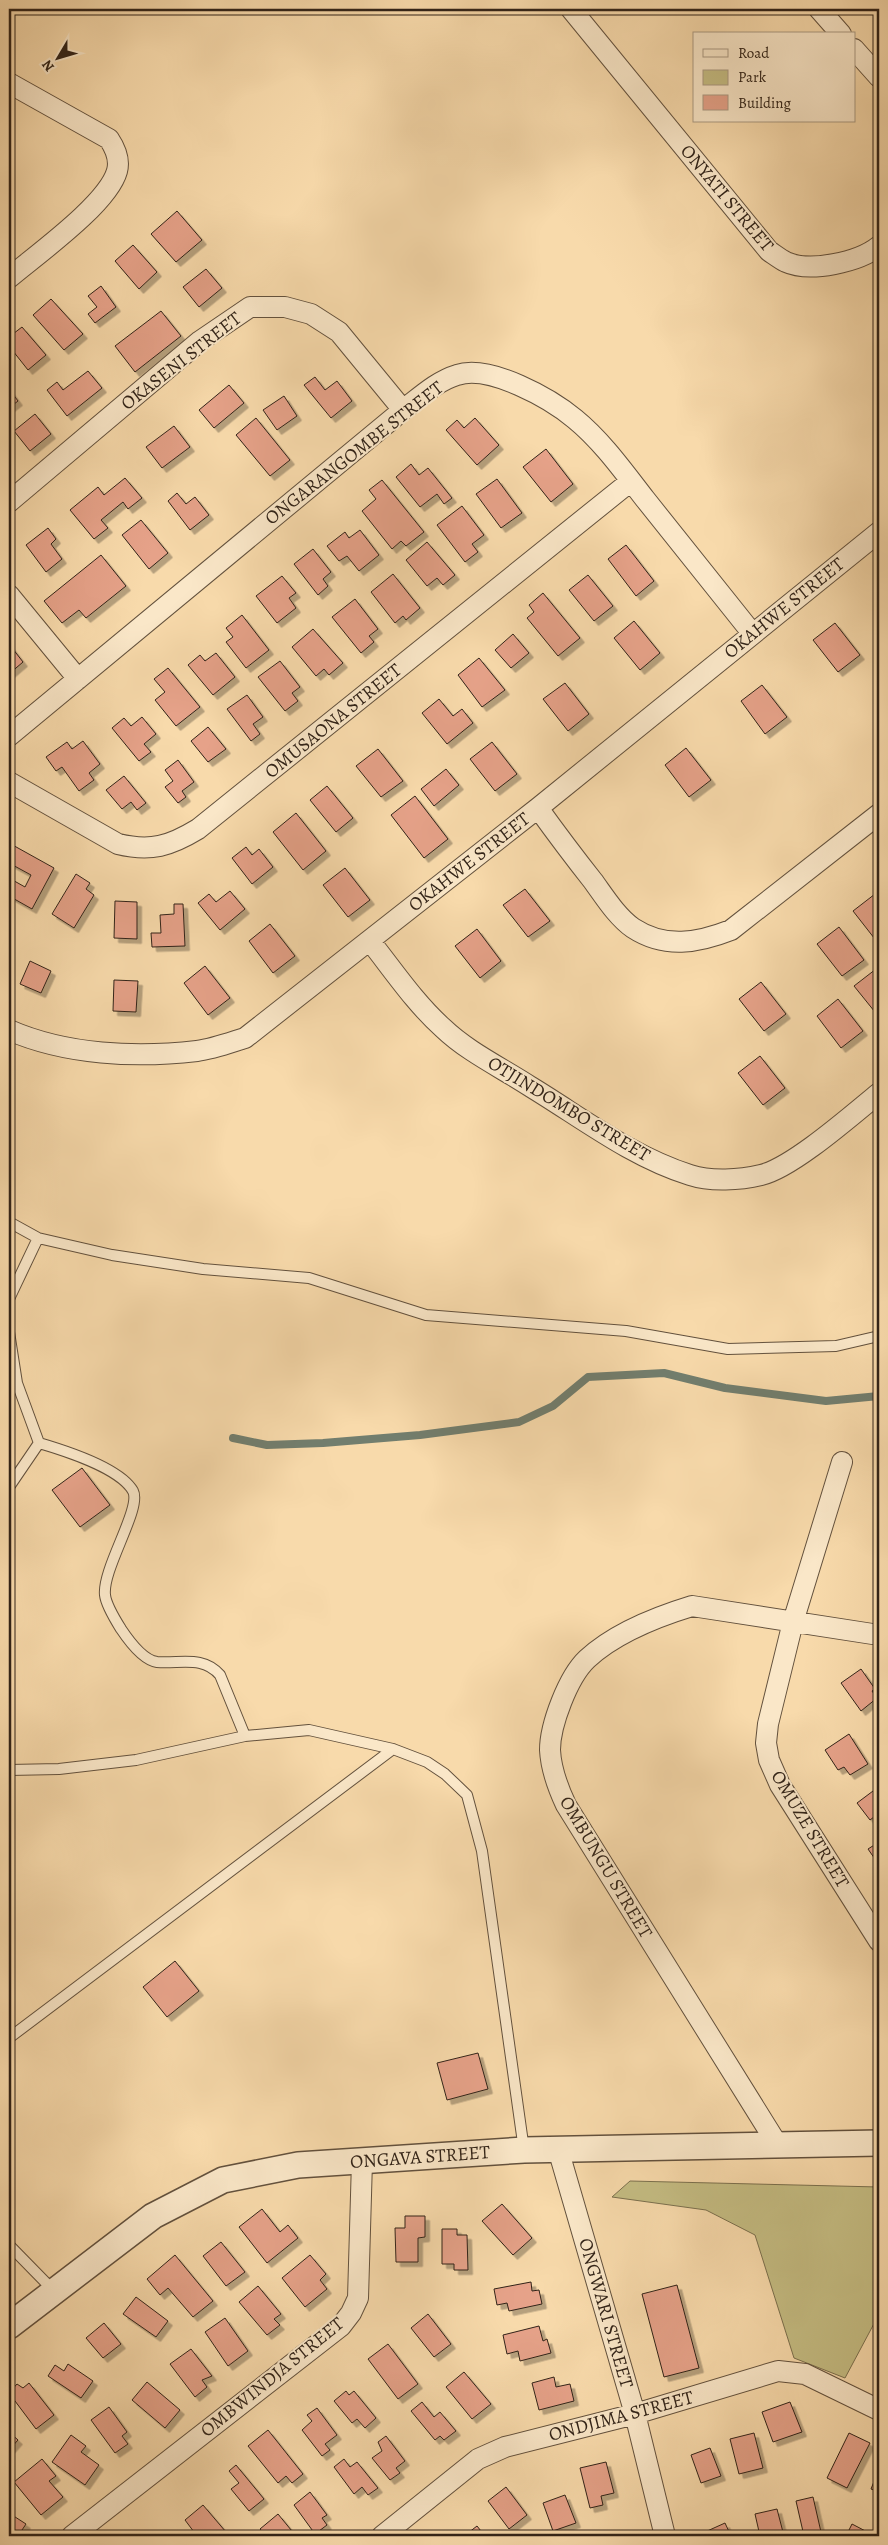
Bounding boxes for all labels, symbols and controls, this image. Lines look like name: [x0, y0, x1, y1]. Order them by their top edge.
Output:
north arrow: [32, 32, 82, 82]
legend: [693, 32, 856, 122]
text: Road: [738, 43, 770, 63]
text: N: [38, 56, 59, 76]
text: Park: [738, 67, 767, 87]
text: Building: [738, 93, 791, 113]
street label: ONYATI STREET: [674, 139, 780, 258]
street label: OKASENI STREET: [115, 305, 247, 416]
street label: ONGARANGOMBE STREET: [259, 375, 449, 531]
street label: OKAHWE STREET: [718, 551, 850, 665]
street label: OMUSAONA STREET: [259, 657, 408, 784]
street label: OKAHWE STREET: [403, 806, 536, 918]
street label: OTJINDOMBO STREET: [483, 1050, 656, 1168]
street label: OMUZE STREET: [765, 1765, 856, 1893]
street label: OMBUNGU STREET: [553, 1791, 659, 1943]
street label: ONGAVA STREET: [349, 2139, 492, 2175]
street label: ONGWARI STREET: [572, 2235, 640, 2391]
street label: OMBWINDJA STREET: [195, 2311, 350, 2443]
street label: ONDJIMA STREET: [546, 2384, 697, 2448]

